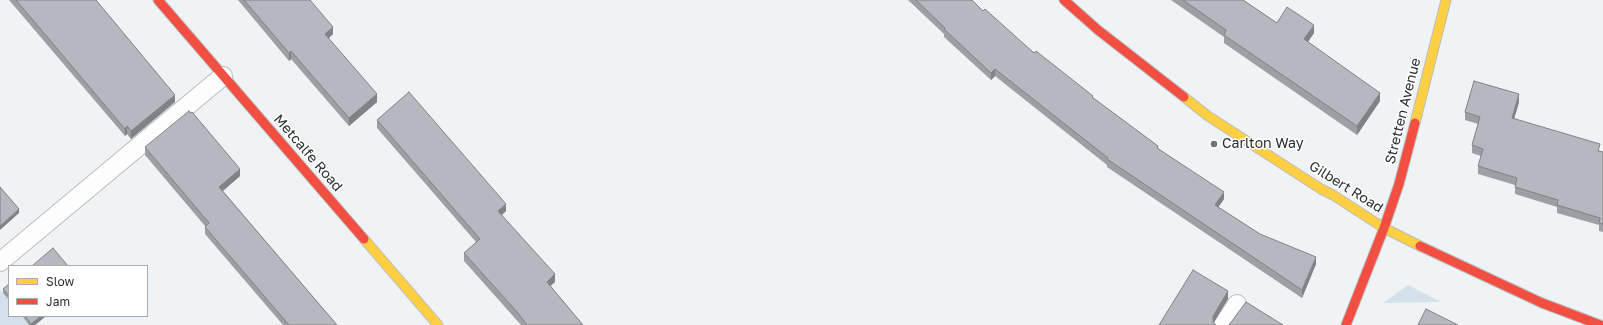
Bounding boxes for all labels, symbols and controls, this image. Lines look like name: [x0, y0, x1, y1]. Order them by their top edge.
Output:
street label: Stretten Avenue: [1382, 56, 1424, 166]
street label: Metcalfe Road: [270, 111, 346, 195]
place label: Carlton Way: [1222, 136, 1304, 152]
marker: Carlton Way: [1209, 139, 1219, 149]
street label: Gilbert Road: [1306, 158, 1386, 216]
legend: [8, 265, 148, 317]
text: Slow: [46, 274, 74, 289]
text: Jam: [46, 294, 70, 309]

